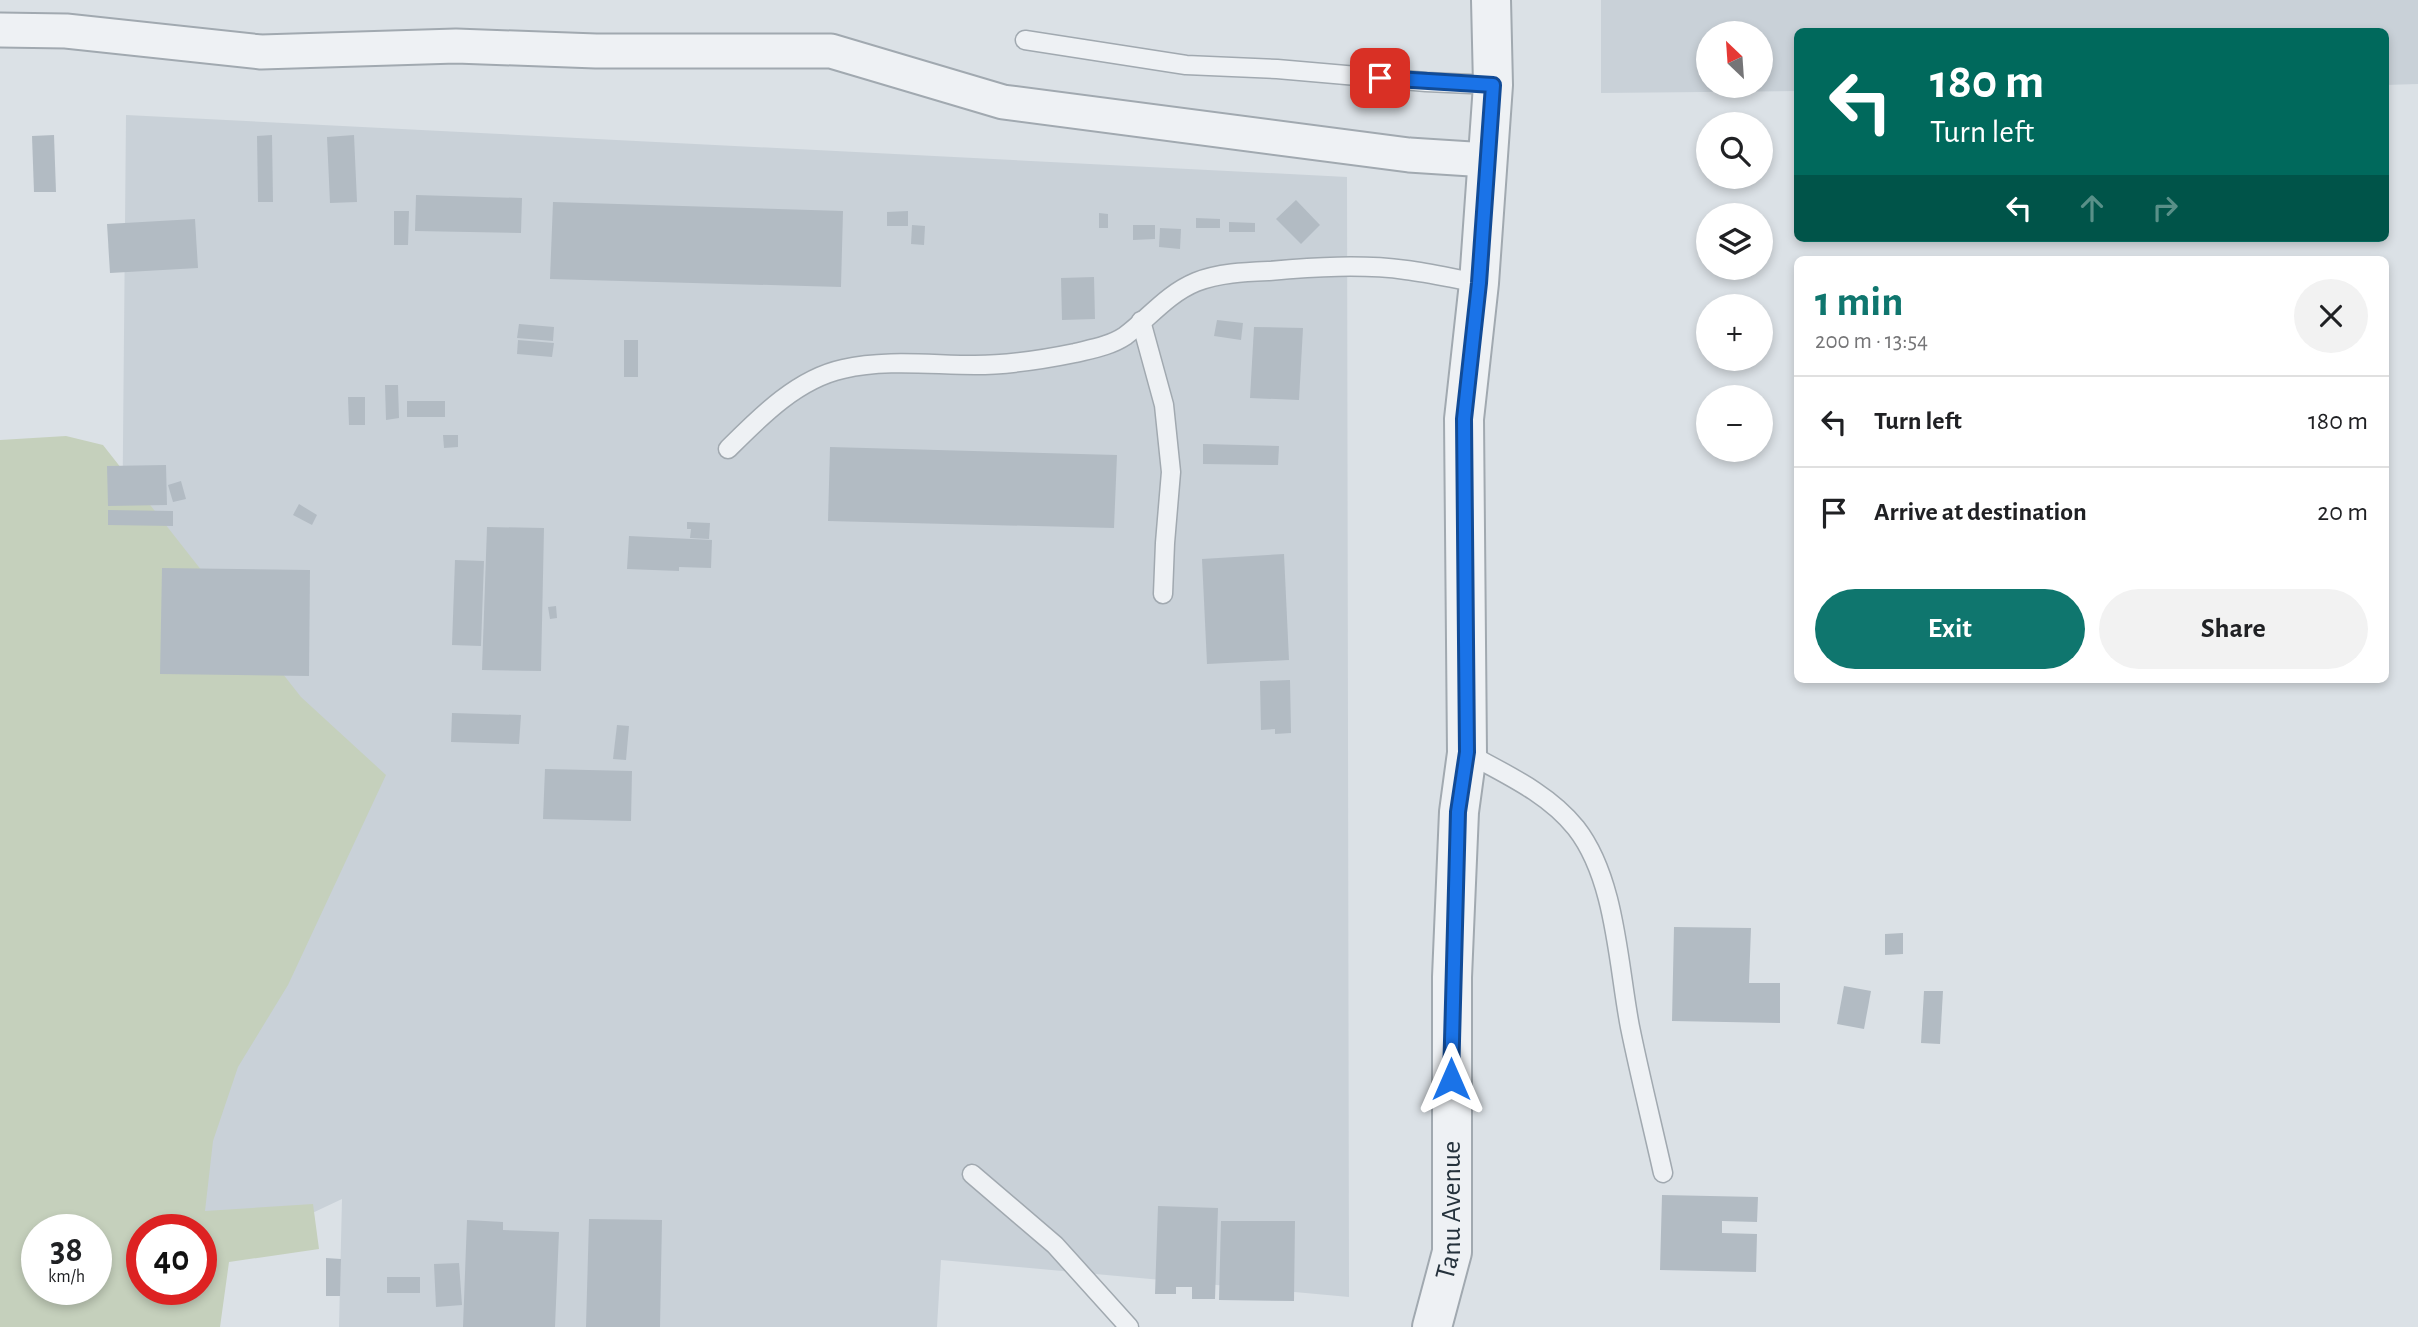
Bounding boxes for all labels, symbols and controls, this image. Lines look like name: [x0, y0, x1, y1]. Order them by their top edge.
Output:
north arrow: [1696, 21, 1773, 98]
map controls: [1696, 21, 1773, 462]
pin: [1350, 48, 1410, 108]
icon: left: [1815, 56, 1906, 147]
text: 180 m: [1930, 58, 2044, 107]
icon: arrive: [1361, 59, 1399, 97]
button: search: [1696, 112, 1773, 189]
text: Turn left: [1930, 116, 2034, 148]
icon: left: [2000, 189, 2038, 227]
icon: ahead: [2073, 189, 2111, 227]
icon: right: [2146, 189, 2184, 227]
button: layers: [1696, 203, 1773, 280]
button: close: [2294, 279, 2368, 353]
text: 1 min: [1815, 281, 1904, 323]
button: +: [1696, 294, 1773, 371]
text: 200 m · 13:54: [1815, 330, 1928, 353]
button: −: [1696, 385, 1773, 462]
icon: left: [1815, 403, 1853, 441]
text: Turn left: [1874, 408, 1962, 434]
text: 180 m: [2308, 408, 2368, 434]
icon: arrive: [1815, 494, 1853, 532]
text: Arrive at destination: [1874, 499, 2087, 525]
text: 20 m: [2317, 499, 2368, 525]
button: Exit: [1815, 589, 2085, 669]
button: Share: [2099, 589, 2368, 669]
position arrow: [1414, 1042, 1488, 1116]
street label: Tanu Avenue: [1431, 1141, 1466, 1283]
speed limit sign: 40: [126, 1214, 217, 1305]
text: 38: [50, 1233, 83, 1268]
text: km/h: [48, 1268, 85, 1286]

